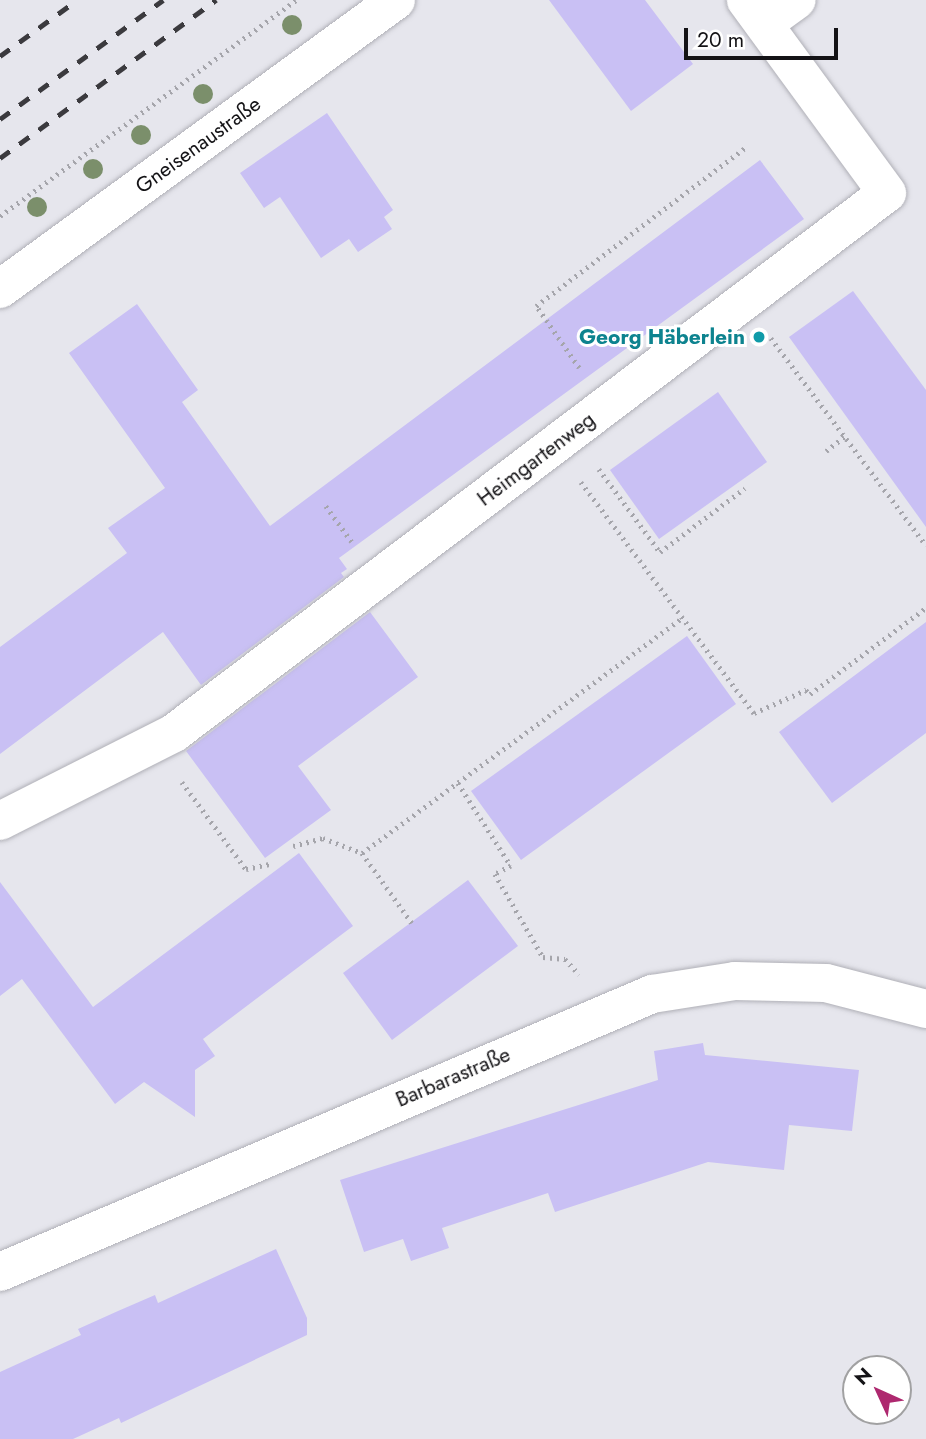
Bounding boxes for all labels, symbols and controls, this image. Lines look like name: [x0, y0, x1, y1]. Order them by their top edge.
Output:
scale bar: [688, 14, 842, 58]
text: 20 m: [697, 25, 744, 55]
street label: Gneisenaustraße: [131, 91, 265, 199]
place label: Georg Häberlein: [579, 324, 745, 350]
marker: Georg Häberlein: [751, 329, 767, 345]
street label: Heimgartenweg: [472, 407, 600, 511]
street label: Barbarastraße: [392, 1042, 514, 1112]
north arrow: [842, 1355, 912, 1425]
text: N: [848, 1361, 878, 1391]

